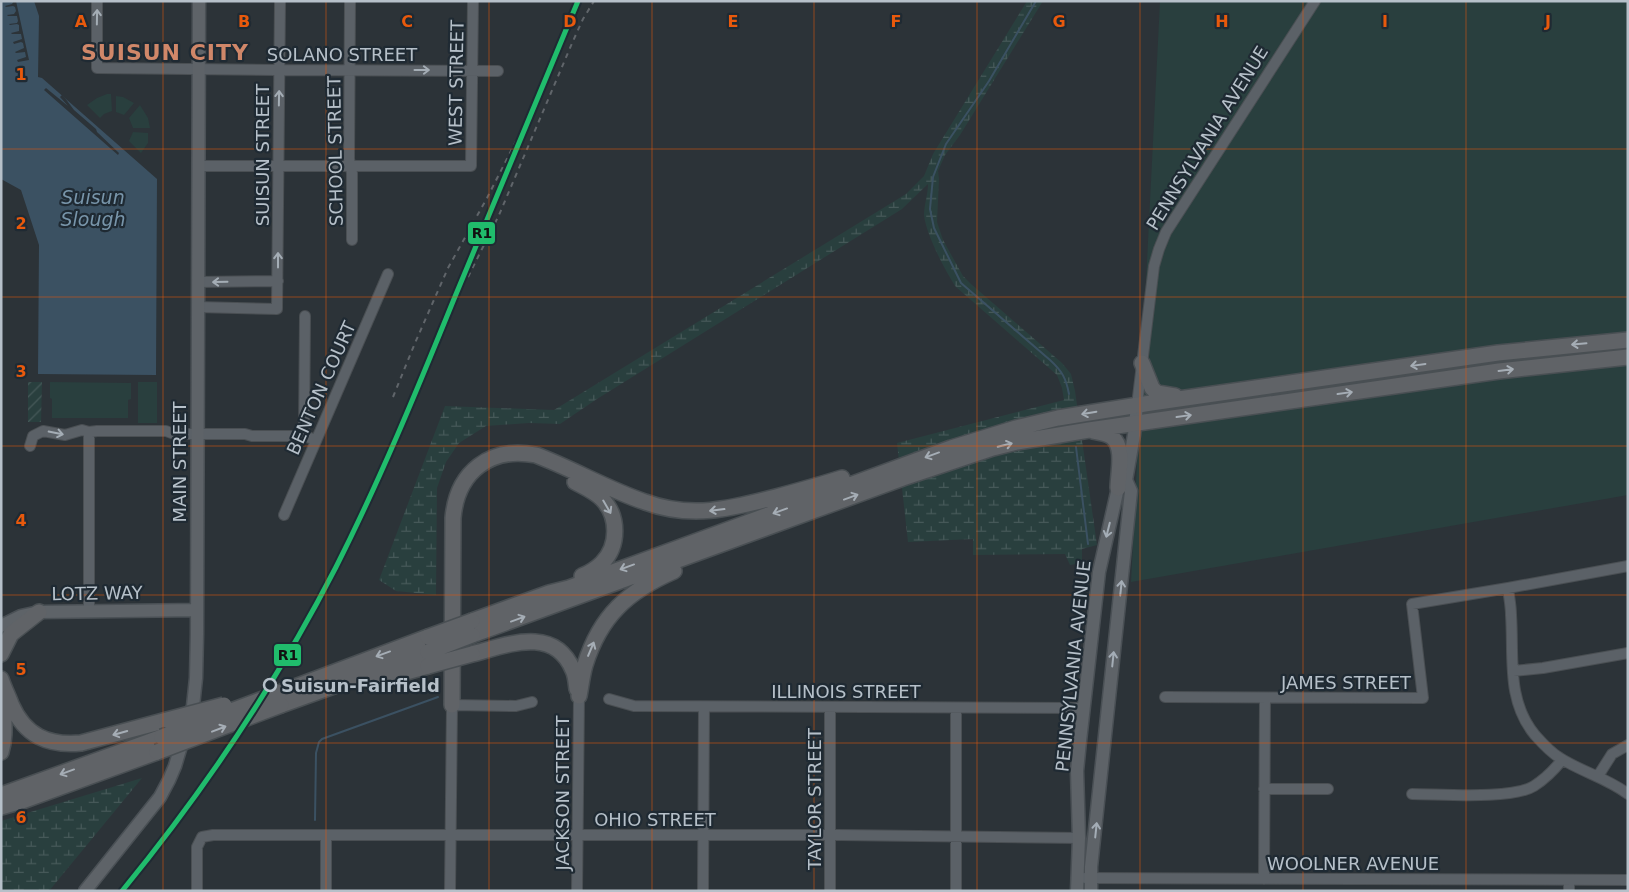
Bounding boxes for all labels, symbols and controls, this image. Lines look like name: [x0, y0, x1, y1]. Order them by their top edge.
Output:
one-way arrow: [92, 9, 102, 26]
text: A: [75, 12, 88, 31]
text: B: [238, 12, 250, 31]
text: C: [401, 12, 413, 31]
text: D: [563, 12, 577, 31]
text: E: [728, 12, 738, 31]
text: F: [891, 12, 901, 31]
text: G: [1052, 12, 1066, 31]
text: H: [1215, 12, 1229, 31]
text: I: [1382, 12, 1388, 31]
text: J: [1544, 12, 1551, 31]
street label: WEST STREET: [444, 19, 468, 146]
district label: SUISUN CITY: [81, 40, 249, 65]
street label: PENNSYLVANIA AVENUE: [1142, 42, 1272, 234]
street label: SOLANO STREET: [267, 44, 418, 65]
text: 1: [15, 65, 27, 84]
one-way arrow: [414, 65, 430, 75]
street label: SCHOOL STREET: [323, 75, 347, 226]
street label: SUISUN STREET: [252, 83, 273, 226]
one-way arrow: [274, 90, 284, 106]
water label: Suisun Slough: [60, 186, 126, 230]
text: 2: [15, 214, 27, 233]
line badge: R1: [467, 221, 496, 245]
text: R1: [472, 225, 492, 241]
one-way arrow: [273, 252, 283, 268]
one-way arrow: [212, 277, 228, 287]
street label: BENTON COURT: [282, 317, 360, 458]
one-way arrow: [1571, 339, 1587, 348]
one-way arrow: [1410, 360, 1426, 370]
text: 3: [15, 362, 27, 381]
one-way arrow: [1497, 365, 1513, 375]
one-way arrow: [1336, 388, 1352, 398]
street label: MAIN STREET: [169, 400, 190, 523]
one-way arrow: [1081, 409, 1097, 419]
one-way arrow: [1176, 411, 1192, 421]
one-way arrow: [47, 429, 63, 438]
one-way arrow: [997, 440, 1013, 449]
one-way arrow: [925, 451, 940, 460]
one-way arrow: [843, 492, 859, 501]
one-way arrow: [603, 500, 613, 514]
one-way arrow: [709, 505, 725, 515]
one-way arrow: [772, 507, 788, 516]
text: 4: [15, 511, 27, 530]
one-way arrow: [1103, 521, 1112, 537]
street label: PENNSYLVANIA AVENUE: [1051, 559, 1095, 773]
one-way arrow: [620, 563, 635, 572]
one-way arrow: [1116, 580, 1126, 596]
street label: LOTZ WAY: [51, 582, 144, 604]
one-way arrow: [510, 614, 525, 623]
one-way arrow: [587, 642, 597, 657]
line badge: R1: [273, 643, 302, 667]
text: R1: [278, 647, 298, 663]
one-way arrow: [376, 650, 391, 659]
one-way arrow: [1108, 652, 1118, 668]
text: 5: [15, 660, 27, 679]
street label: JAMES STREET: [1280, 672, 1412, 693]
place label: Suisun-Fairfield: [281, 675, 440, 696]
marker: Suisun-Fairfield: [263, 678, 277, 692]
street label: ILLINOIS STREET: [771, 681, 922, 702]
street label: JACKSON STREET: [552, 715, 573, 871]
one-way arrow: [211, 724, 227, 733]
street label: TAYLOR STREET: [804, 727, 825, 871]
one-way arrow: [112, 729, 128, 739]
one-way arrow: [60, 768, 75, 777]
text: 6: [15, 808, 27, 827]
street label: OHIO STREET: [594, 809, 717, 830]
one-way arrow: [1091, 822, 1101, 838]
street label: WOOLNER AVENUE: [1267, 853, 1439, 874]

